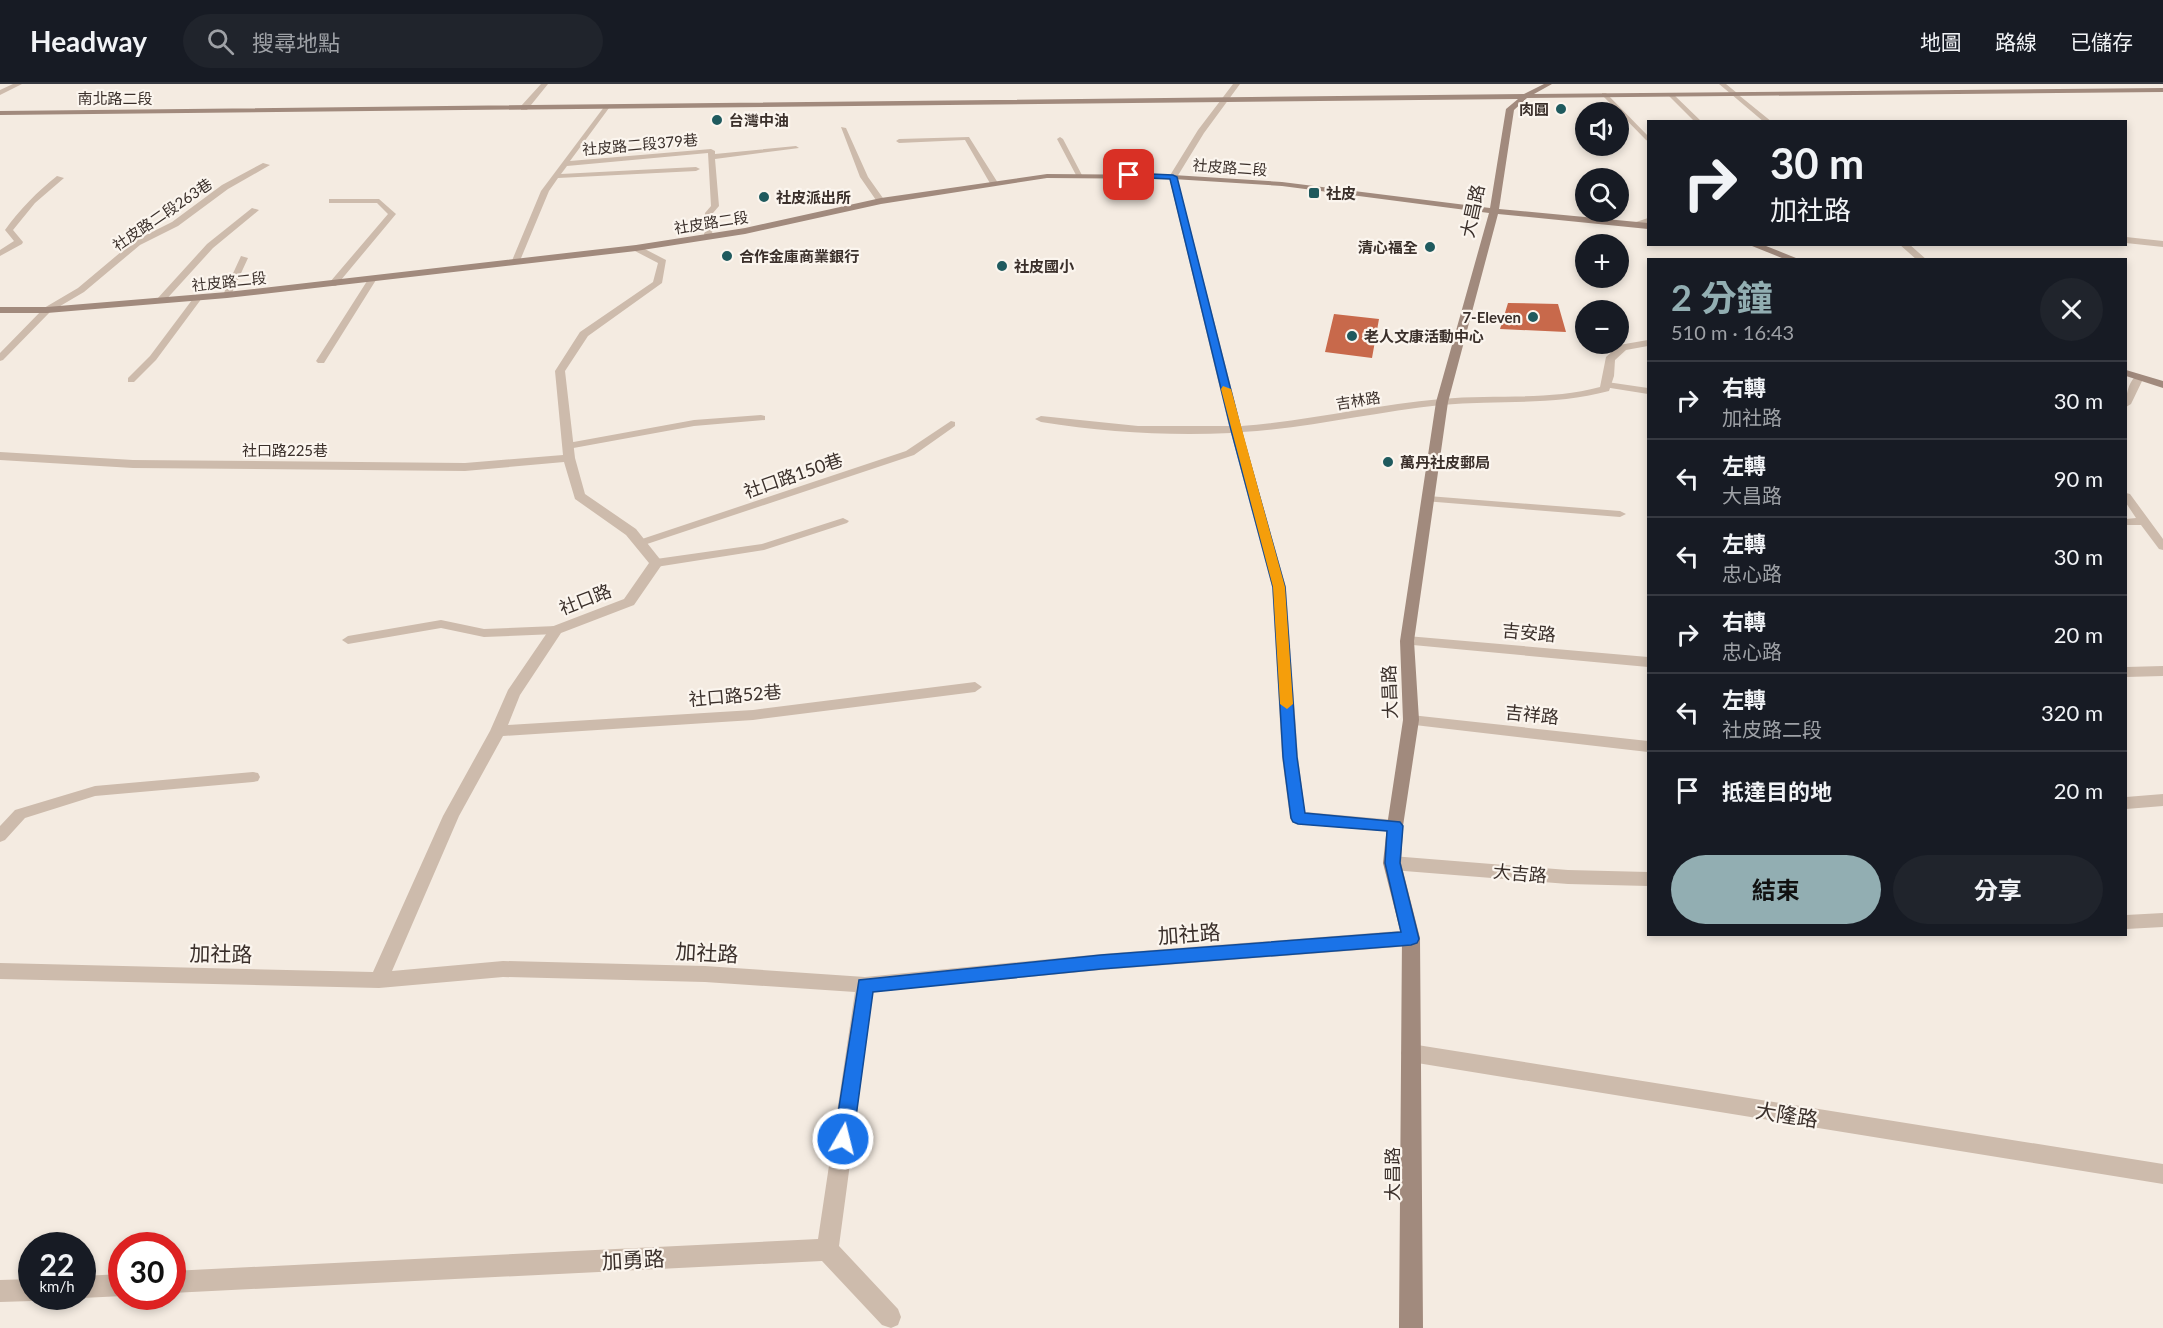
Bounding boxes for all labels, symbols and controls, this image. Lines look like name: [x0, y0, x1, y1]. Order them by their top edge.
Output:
search box: [183, 14, 603, 68]
text: Headway: [30, 24, 147, 58]
icon: search: [204, 25, 237, 58]
text: 搜尋地點: [252, 29, 340, 56]
text: 地圖: [1920, 29, 1962, 54]
text: 路線: [1995, 29, 2037, 54]
text: 已儲存: [2070, 29, 2133, 54]
street label: 南北路二段: [77, 89, 153, 107]
place label: 肉圓: [1519, 100, 1549, 118]
marker: 肉圓: [1554, 102, 1568, 116]
map controls: [1575, 102, 1629, 354]
button: sound: [1575, 102, 1629, 156]
place label: 台灣中油: [729, 111, 789, 129]
marker: 台灣中油: [710, 113, 724, 127]
street label: 社皮路二段379巷: [581, 130, 699, 158]
text: 30 m: [1770, 138, 1864, 188]
icon: right: [1671, 144, 1749, 222]
pin: [1103, 149, 1154, 200]
street label: 社皮路二段: [1192, 155, 1268, 179]
icon: arrive: [1112, 158, 1145, 191]
button: search: [1575, 168, 1629, 222]
street label: 社皮路二段263巷: [109, 174, 215, 254]
street label: 大昌路: [1456, 182, 1488, 240]
place label: 社皮: [1326, 184, 1356, 202]
marker: 社皮: [1307, 186, 1321, 200]
place label: 社皮派出所: [776, 188, 851, 206]
marker: 社皮派出所: [757, 190, 771, 204]
text: 加社路: [1770, 193, 1851, 226]
street label: 社皮路二段: [673, 207, 749, 237]
button: +: [1575, 234, 1629, 288]
place label: 清心福全: [1358, 238, 1418, 256]
marker: 清心福全: [1423, 240, 1437, 254]
place label: 合作金庫商業銀行: [739, 247, 859, 265]
marker: 合作金庫商業銀行: [720, 249, 734, 263]
place label: 社皮國小: [1014, 257, 1075, 275]
marker: 社皮國小: [995, 259, 1009, 273]
street label: 社皮路二段: [191, 268, 267, 294]
text: 2 分鐘: [1671, 275, 1773, 319]
button: close: [2040, 278, 2103, 341]
button: −: [1575, 300, 1629, 354]
place label: 7-Eleven: [1462, 308, 1521, 326]
marker: 7-Eleven: [1526, 310, 1540, 324]
text: 510 m · 16:43: [1671, 320, 1794, 344]
place label: 老人文康活動中心: [1364, 327, 1484, 345]
marker: 老人文康活動中心: [1345, 329, 1359, 343]
text: 右轉: [1722, 374, 1766, 401]
icon: right: [1671, 384, 1704, 417]
text: 30 m: [2054, 387, 2103, 414]
street label: 吉林路: [1334, 388, 1382, 412]
text: 加社路: [1722, 405, 1782, 429]
street label: 社口路225巷: [242, 441, 328, 459]
street label: 社口路150巷: [741, 448, 845, 502]
text: 左轉: [1722, 452, 1766, 479]
place label: 萬丹社皮郵局: [1400, 453, 1490, 471]
marker: 萬丹社皮郵局: [1381, 455, 1395, 469]
icon: left: [1671, 462, 1704, 495]
text: 90 m: [2054, 465, 2103, 492]
text: 大昌路: [1722, 483, 1782, 507]
text: 左轉: [1722, 530, 1766, 557]
icon: left: [1671, 540, 1704, 573]
text: 30 m: [2054, 543, 2103, 570]
text: 忠心路: [1722, 561, 1782, 585]
street label: 社口路: [556, 579, 614, 619]
text: 右轉: [1722, 608, 1766, 635]
icon: right: [1671, 618, 1704, 651]
street label: 吉安路: [1501, 619, 1557, 645]
text: 20 m: [2054, 621, 2103, 648]
text: 忠心路: [1722, 639, 1782, 663]
street label: 大昌路: [1377, 665, 1401, 719]
street label: 社口路52巷: [688, 680, 782, 710]
text: 左轉: [1722, 686, 1766, 713]
icon: left: [1671, 696, 1704, 729]
text: 320 m: [2041, 699, 2103, 726]
street label: 吉祥路: [1504, 700, 1560, 728]
text: 社皮路二段: [1722, 717, 1822, 741]
icon: arrive: [1671, 774, 1704, 807]
text: 20 m: [2054, 777, 2103, 804]
text: 抵達目的地: [1722, 778, 1832, 805]
button: 結束: [1671, 855, 1881, 924]
button: 分享: [1893, 855, 2103, 924]
street label: 大吉路: [1492, 860, 1548, 886]
street label: 加社路: [1157, 918, 1221, 948]
street label: 加社路: [675, 938, 739, 966]
street label: 加社路: [189, 940, 253, 966]
street label: 大隆路: [1754, 1097, 1820, 1131]
position arrow: [811, 1107, 875, 1171]
street label: 大昌路: [1381, 1147, 1403, 1201]
speed limit sign: 30: [108, 1232, 186, 1310]
street label: 加勇路: [601, 1245, 665, 1273]
text: 22: [40, 1246, 74, 1282]
text: km/h: [39, 1277, 75, 1295]

